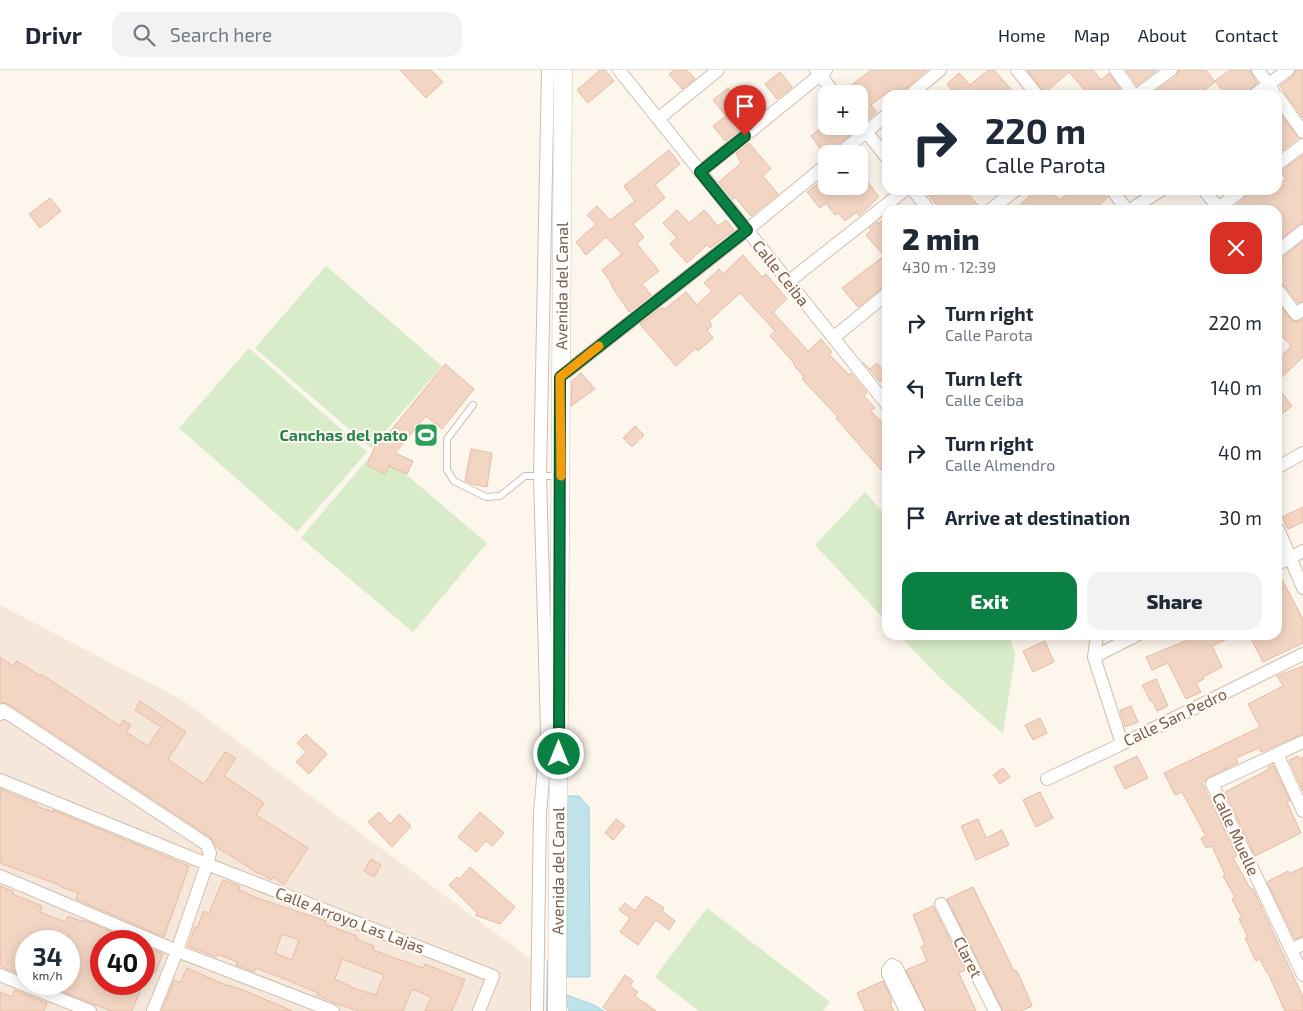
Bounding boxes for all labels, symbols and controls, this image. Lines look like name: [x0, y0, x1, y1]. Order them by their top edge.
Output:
search box: [112, 12, 462, 57]
text: Drivr: [25, 20, 82, 49]
icon: search: [130, 21, 158, 49]
text: Search here: [170, 23, 272, 46]
text: Home: [998, 24, 1046, 46]
text: Map: [1074, 24, 1110, 46]
text: About: [1138, 24, 1187, 46]
text: Contact: [1215, 24, 1278, 46]
pin: [724, 85, 766, 136]
map controls: [818, 85, 868, 195]
button: +: [818, 85, 868, 135]
icon: arrive: [731, 92, 759, 120]
text: 220 m: [985, 109, 1086, 151]
icon: right: [902, 110, 967, 175]
button: −: [818, 145, 868, 195]
text: Calle Parota: [985, 151, 1106, 177]
text: 2 min: [902, 220, 980, 256]
street label: Avenida del Canal: [551, 222, 571, 350]
button: close: [1210, 222, 1262, 274]
street label: Calle Ceiba: [749, 236, 814, 309]
text: 430 m · 12:39: [902, 257, 996, 276]
text: Turn right: [945, 302, 1033, 325]
icon: right: [902, 309, 930, 337]
text: 220 m: [1208, 311, 1262, 334]
text: Calle Parota: [945, 325, 1033, 344]
text: Turn left: [945, 367, 1022, 390]
icon: left: [902, 374, 930, 402]
text: 140 m: [1210, 376, 1262, 399]
text: Calle Ceiba: [945, 390, 1024, 409]
sports icon: Canchas del pato: [413, 422, 439, 448]
place label: Canchas del pato: [279, 425, 408, 444]
text: Turn right: [945, 432, 1033, 455]
icon: right: [902, 439, 930, 467]
text: 40 m: [1218, 441, 1262, 464]
text: Calle Almendro: [945, 455, 1055, 474]
icon: arrive: [902, 504, 930, 532]
text: Arrive at destination: [945, 506, 1130, 529]
text: 30 m: [1219, 506, 1262, 529]
button: Exit: [902, 572, 1077, 630]
button: Share: [1087, 572, 1262, 630]
street label: Calle San Pedro: [1120, 683, 1230, 750]
position arrow: [532, 727, 584, 779]
street label: Calle Muelle: [1209, 789, 1264, 878]
street label: Avenida del Canal: [547, 807, 567, 935]
street label: Calle Arroyo Las Lajas: [272, 882, 428, 958]
speed limit sign: 40: [90, 930, 155, 995]
street label: Claret: [950, 933, 987, 980]
text: 34: [32, 941, 63, 971]
text: km/h: [33, 968, 62, 982]

